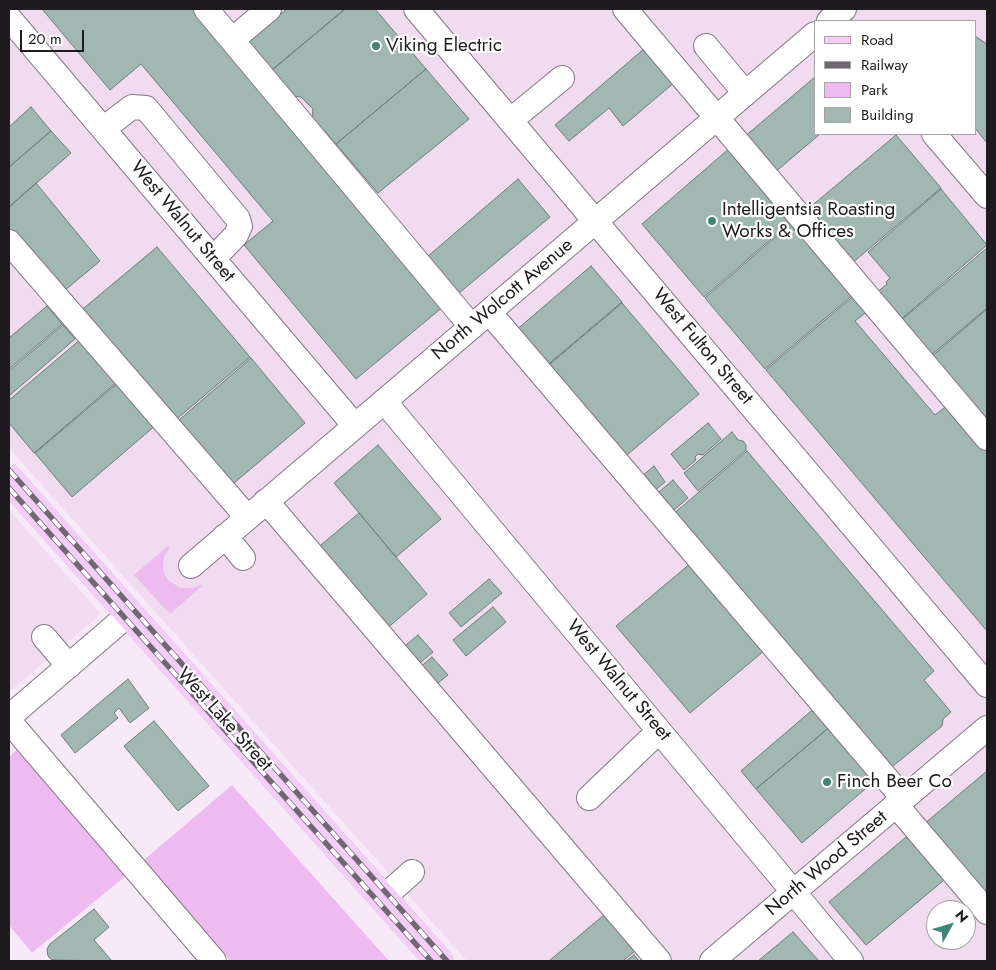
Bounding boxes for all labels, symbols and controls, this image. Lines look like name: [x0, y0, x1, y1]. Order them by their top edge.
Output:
scale bar: [22, 20, 86, 52]
legend: [814, 20, 976, 135]
text: 20 m: [28, 28, 62, 50]
text: Road: [861, 29, 893, 51]
place label: Viking Electric: [386, 35, 502, 57]
marker: Viking Electric: [370, 40, 382, 52]
text: Railway: [861, 54, 908, 76]
text: Park: [861, 79, 888, 101]
text: Building: [861, 104, 913, 126]
street label: West Walnut Street: [125, 157, 239, 287]
place label: Intelligentsia Roasting Works & Offices: [722, 199, 895, 243]
marker: Intelligentsia Roasting Works & Offices: [706, 215, 718, 227]
street label: North Wolcott Avenue: [428, 234, 578, 366]
street label: West Fulton Street: [647, 284, 757, 410]
street label: West Walnut Street: [561, 616, 675, 746]
street label: West Lake Street: [172, 663, 276, 777]
place label: Finch Beer Co: [837, 771, 952, 793]
marker: Finch Beer Co: [821, 776, 833, 788]
street label: North Wood Street: [762, 806, 892, 922]
north arrow: [926, 900, 976, 950]
text: N: [951, 906, 973, 927]

